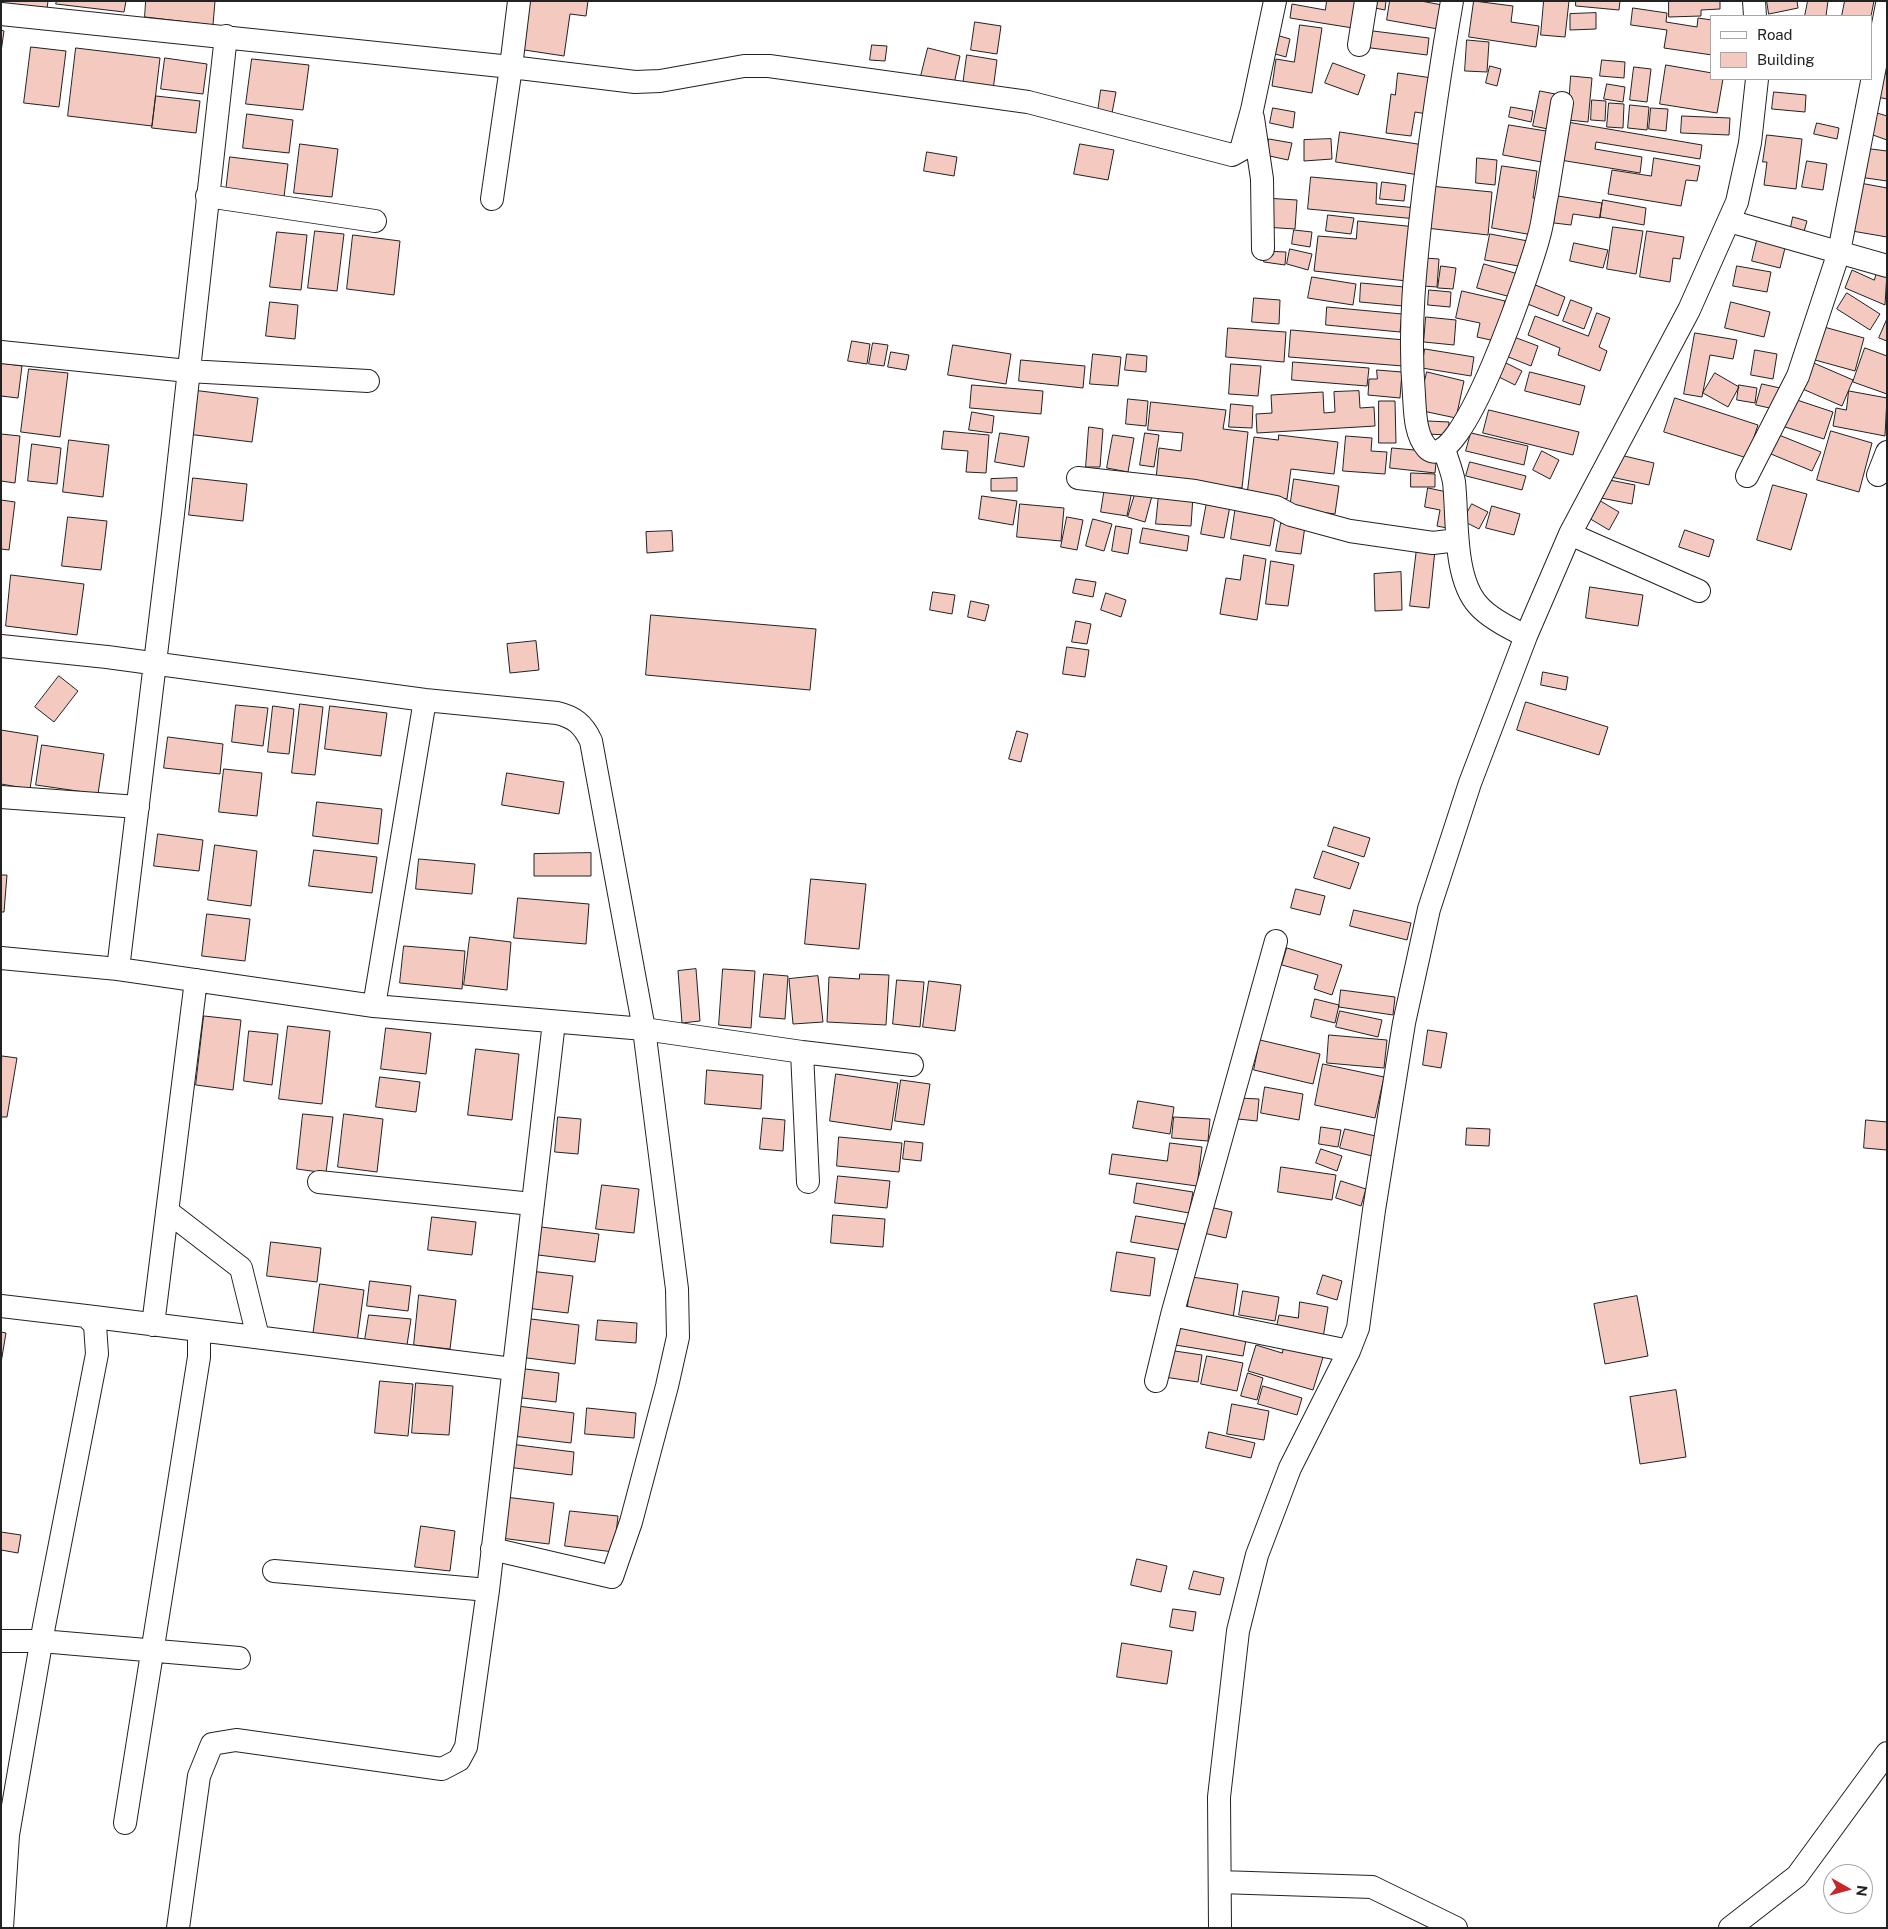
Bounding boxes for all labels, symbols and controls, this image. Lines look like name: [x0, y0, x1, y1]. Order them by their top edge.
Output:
legend: [1710, 15, 1873, 80]
text: Road: [1757, 26, 1793, 43]
text: Building: [1757, 51, 1815, 68]
north arrow: [1823, 1864, 1873, 1914]
text: N: [1853, 1884, 1871, 1897]

